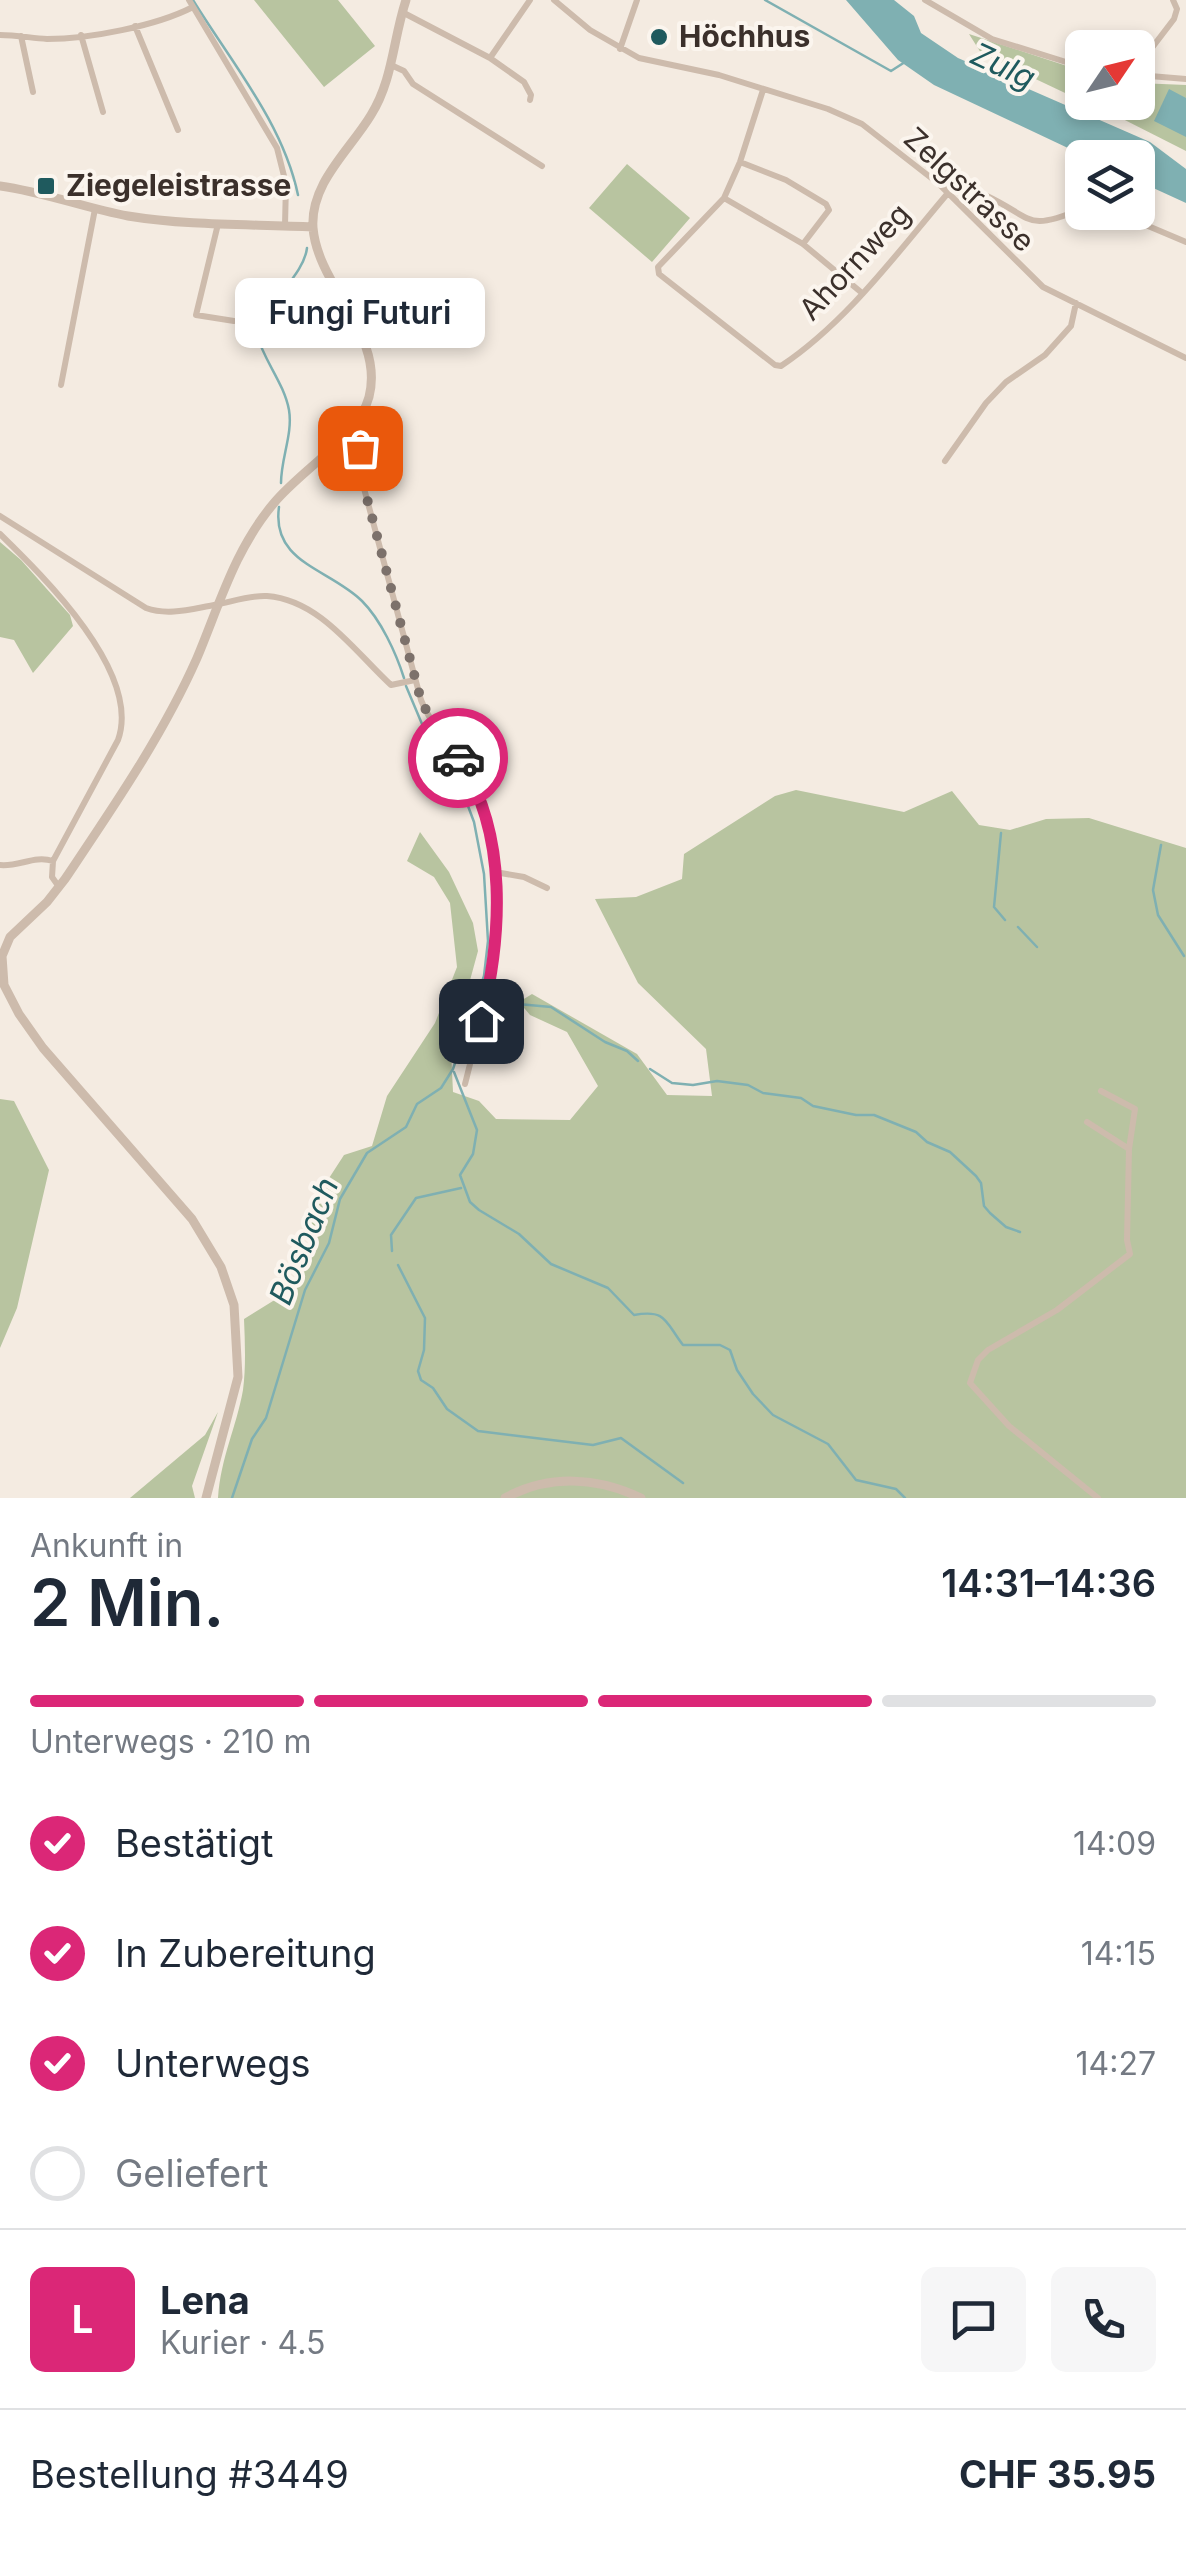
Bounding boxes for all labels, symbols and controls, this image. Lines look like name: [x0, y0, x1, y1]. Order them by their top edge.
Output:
place label: Höchhus: [679, 18, 810, 54]
marker: Höchhus: [648, 26, 670, 48]
north arrow: [1065, 30, 1155, 120]
map controls: [1065, 30, 1155, 230]
water label: Zulg: [965, 34, 1042, 97]
street label: Zelgstrasse: [897, 120, 1042, 259]
button: layers: [1065, 140, 1155, 230]
place label: Ziegeleistrasse: [66, 167, 291, 203]
marker: Ziegeleistrasse: [35, 175, 57, 197]
street label: Ahornweg: [791, 196, 917, 327]
callout: Fungi Futuri: [235, 278, 485, 348]
text: Fungi Futuri: [269, 293, 451, 332]
pin: [318, 406, 403, 491]
icon: bag: [333, 421, 388, 476]
courier: [408, 708, 508, 808]
icon: car: [431, 731, 486, 786]
pin: [439, 979, 524, 1064]
icon: home: [454, 994, 509, 1049]
water label: Bösbach: [260, 1172, 347, 1310]
text: Ankunft in: [30, 1526, 183, 1565]
text: 14:31–14:36: [941, 1560, 1156, 1606]
text: 2 Min.: [30, 1563, 224, 1642]
text: Unterwegs · 210 m: [30, 1722, 312, 1761]
icon: check: [30, 1816, 85, 1871]
text: Bestätigt: [115, 1820, 273, 1866]
text: 14:09: [1073, 1824, 1156, 1863]
icon: check: [30, 1926, 85, 1981]
text: In Zubereitung: [115, 1930, 376, 1976]
text: 14:15: [1081, 1934, 1156, 1973]
icon: check: [30, 2036, 85, 2091]
text: Unterwegs: [115, 2040, 311, 2086]
text: 14:27: [1075, 2044, 1156, 2083]
text: Geliefert: [115, 2150, 269, 2196]
button: chat: [921, 2267, 1026, 2372]
button: phone: [1051, 2267, 1156, 2372]
text: Lena: [160, 2277, 250, 2323]
text: L: [72, 2296, 93, 2342]
text: Kurier · 4.5: [160, 2323, 325, 2362]
text: Bestellung #3449: [30, 2451, 349, 2497]
text: CHF 35.95: [959, 2451, 1156, 2497]

